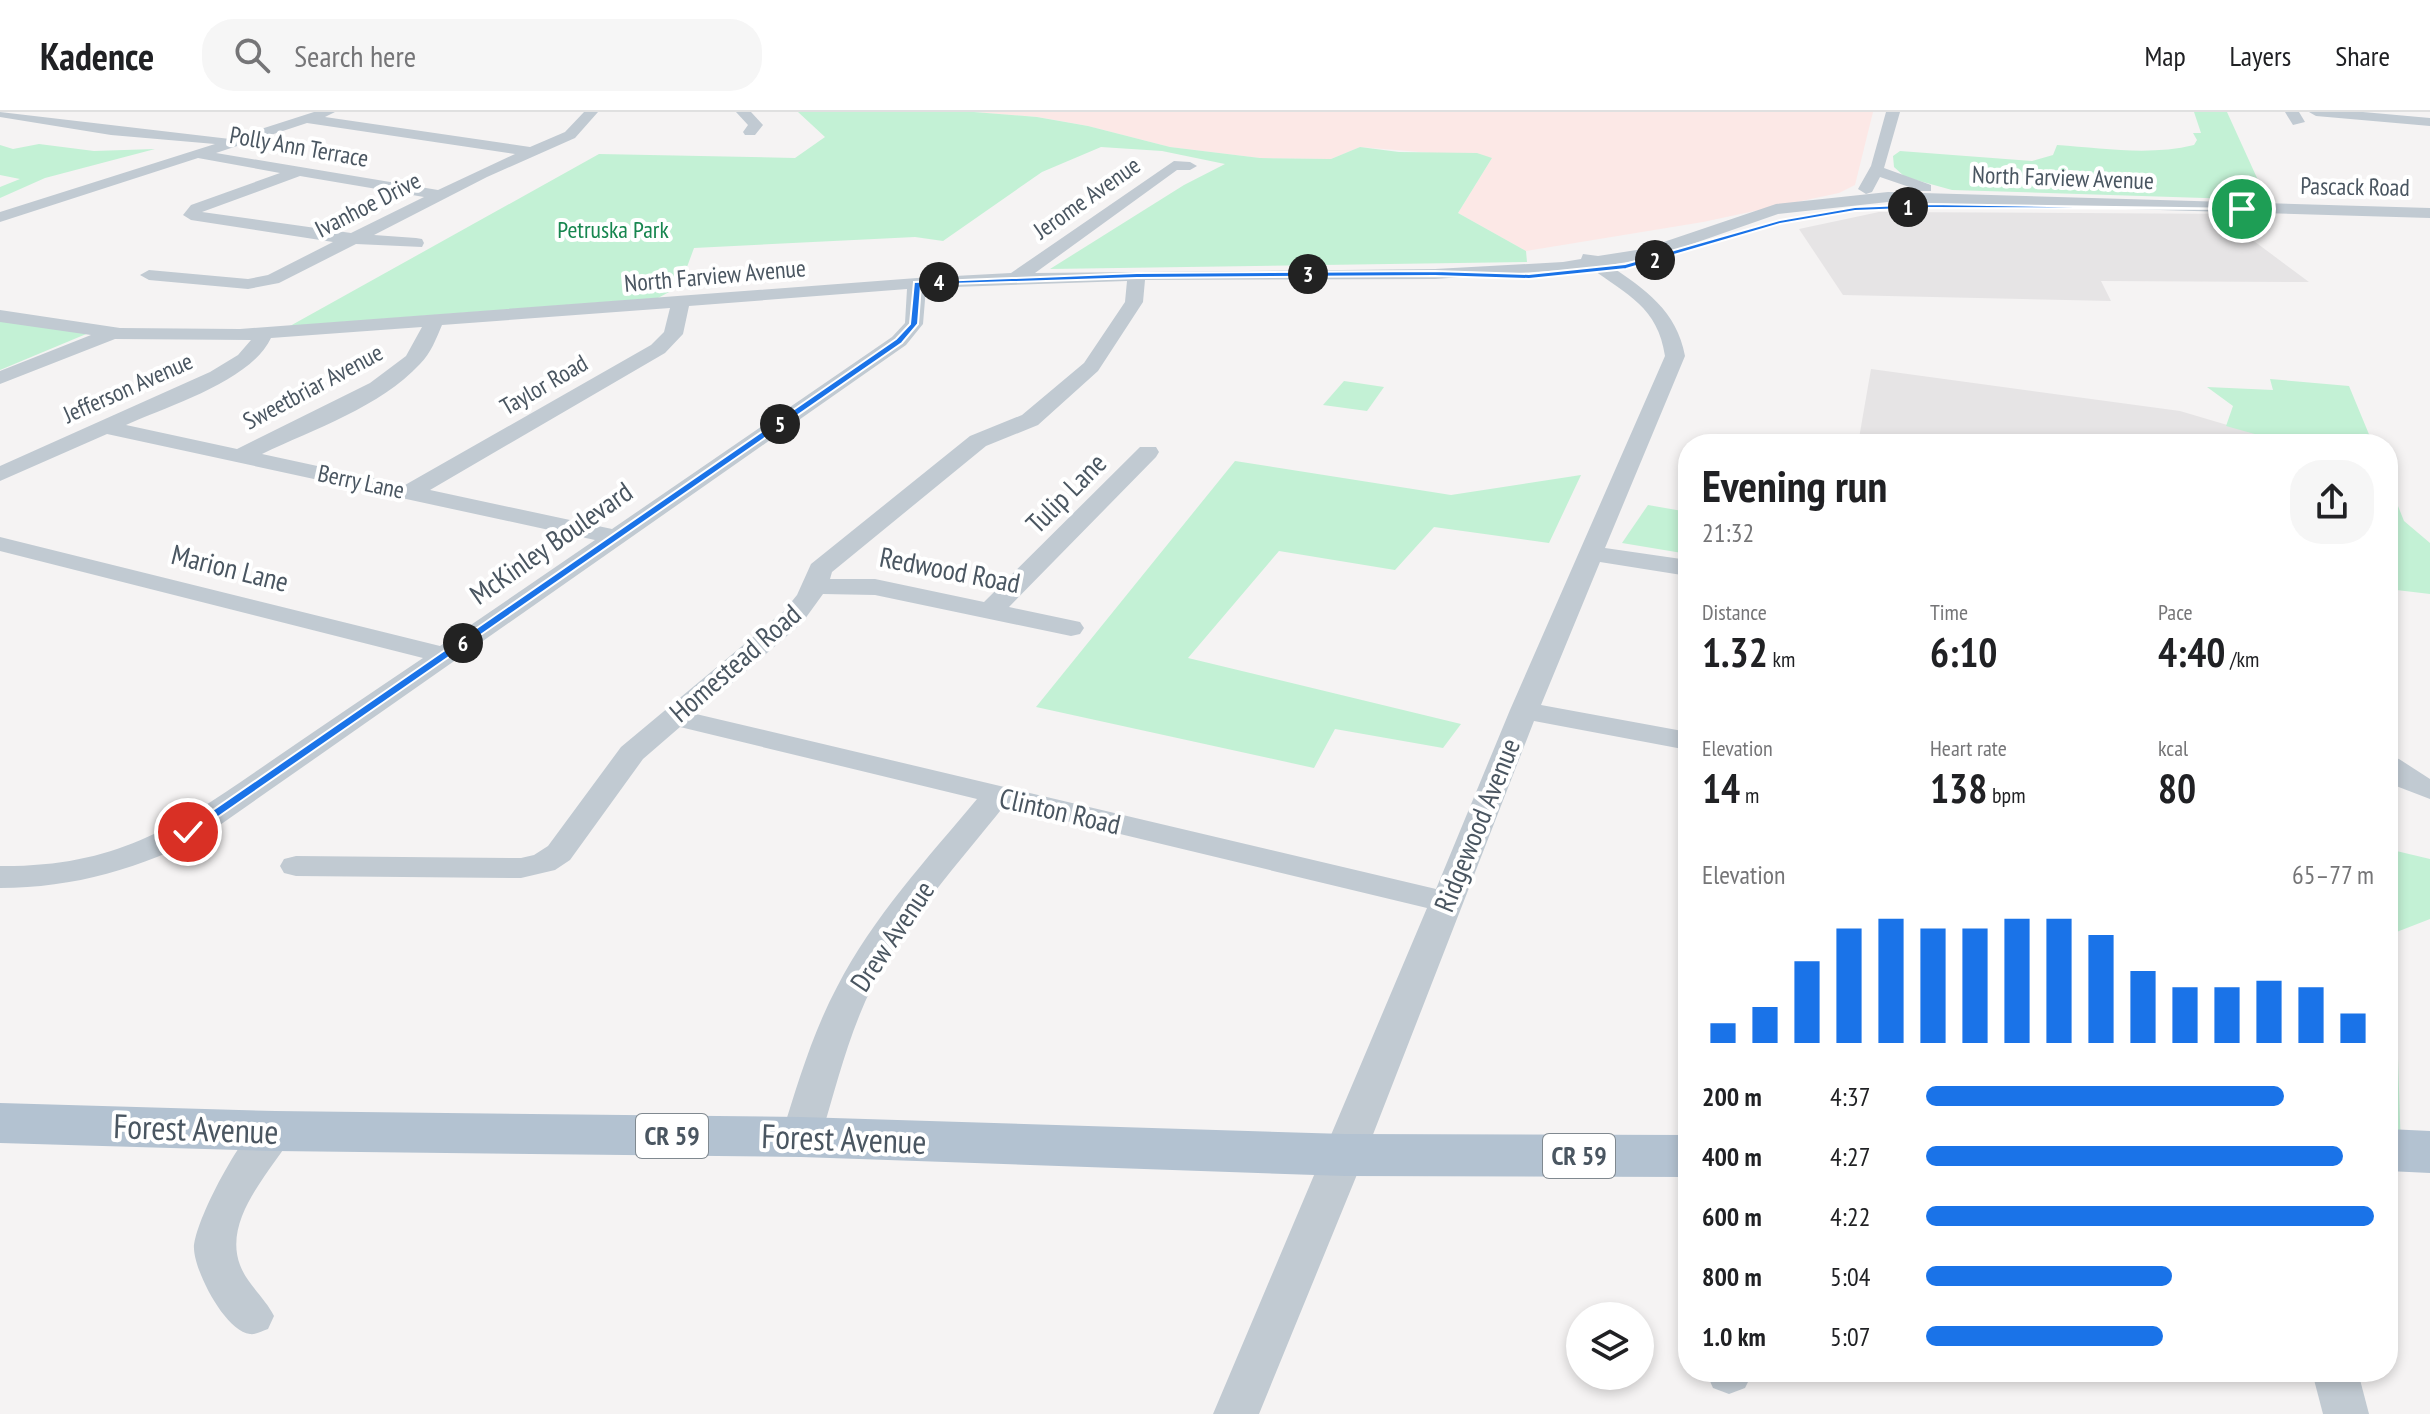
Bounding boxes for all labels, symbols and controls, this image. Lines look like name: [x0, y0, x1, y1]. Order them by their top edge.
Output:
search box: [202, 19, 762, 91]
text: Kadence: [40, 31, 154, 80]
icon: search: [230, 33, 274, 77]
text: Search here: [294, 36, 416, 75]
text: Map: [2144, 37, 2186, 74]
text: Layers: [2230, 37, 2291, 74]
text: Share: [2335, 37, 2390, 74]
street label: Polly Ann Terrace: [227, 119, 371, 174]
street label: Jerome Avenue: [1026, 150, 1146, 246]
street label: North Farview Avenue: [1972, 159, 2154, 196]
street label: Ivanhoe Drive: [310, 165, 426, 244]
street label: Pascack Road: [2300, 170, 2410, 203]
pin: [2208, 175, 2276, 243]
pin: 1: [1888, 187, 1928, 227]
icon: arrive: [2220, 187, 2264, 231]
text: 1: [1903, 193, 1913, 221]
park label: Petruska Park: [557, 214, 669, 245]
pin: 2: [1635, 240, 1675, 280]
text: 2: [1650, 246, 1660, 274]
street label: North Farview Avenue: [623, 252, 807, 299]
pin: 3: [1288, 254, 1328, 294]
text: 3: [1303, 260, 1313, 288]
pin: 4: [919, 262, 959, 302]
text: 4: [934, 268, 944, 296]
street label: Sweetbriar Avenue: [238, 337, 388, 436]
street label: Jefferson Avenue: [57, 345, 197, 430]
street label: Taylor Road: [494, 347, 593, 422]
pin: 5: [760, 404, 800, 444]
text: 5: [775, 410, 785, 438]
street label: Tulip Lane: [1017, 444, 1114, 541]
street label: Berry Lane: [315, 457, 407, 506]
text: Evening run: [1702, 457, 1887, 514]
button: share: [2290, 460, 2374, 544]
street label: McKinley Boulevard: [462, 473, 639, 612]
text: 21:32: [1702, 516, 1754, 549]
street label: Marion Lane: [168, 535, 293, 600]
street label: Redwood Road: [877, 538, 1023, 601]
street label: Homestead Road: [661, 595, 808, 730]
text: Distance: [1702, 598, 1767, 626]
text: Time: [1930, 598, 1968, 626]
text: Pace: [2158, 598, 2193, 626]
pin: 6: [443, 623, 483, 663]
text: 1.32: [1702, 626, 1768, 678]
text: 6:10: [1930, 626, 1997, 678]
text: 4:40: [2158, 626, 2225, 678]
text: 6: [458, 629, 468, 657]
text: km: [1768, 645, 1795, 673]
text: /km: [2225, 645, 2259, 673]
street label: Ridgewood Avenue: [1425, 733, 1528, 917]
text: Elevation: [1702, 734, 1773, 762]
text: Heart rate: [1930, 734, 2007, 762]
text: kcal: [2158, 734, 2188, 762]
text: 14: [1702, 762, 1740, 814]
text: 138: [1930, 762, 1987, 814]
text: 80: [2158, 762, 2196, 814]
street label: Clinton Road: [996, 779, 1124, 842]
text: m: [1740, 781, 1759, 809]
text: bpm: [1987, 781, 2025, 809]
pin: [154, 798, 222, 866]
icon: check: [166, 810, 210, 854]
text: Elevation: [1702, 858, 1785, 891]
text: 65–77 m: [2292, 858, 2374, 891]
street label: Drew Avenue: [841, 873, 942, 998]
text: 200 m: [1702, 1080, 1762, 1113]
text: 4:37: [1830, 1080, 1870, 1113]
street label: Forest Avenue: [113, 1103, 279, 1153]
street label: Forest Avenue: [761, 1113, 927, 1163]
road number: CR 59: [636, 1114, 708, 1158]
road number: CR 59: [1543, 1134, 1615, 1178]
text: 400 m: [1702, 1140, 1762, 1173]
text: 4:27: [1830, 1140, 1870, 1173]
text: 600 m: [1702, 1200, 1762, 1233]
text: 4:22: [1830, 1200, 1870, 1233]
text: 800 m: [1702, 1260, 1762, 1293]
text: 5:04: [1830, 1260, 1870, 1293]
map controls: [1566, 1302, 1654, 1390]
button: layers: [1566, 1302, 1654, 1390]
text: 1.0 km: [1702, 1320, 1766, 1353]
text: 5:07: [1830, 1320, 1870, 1353]

